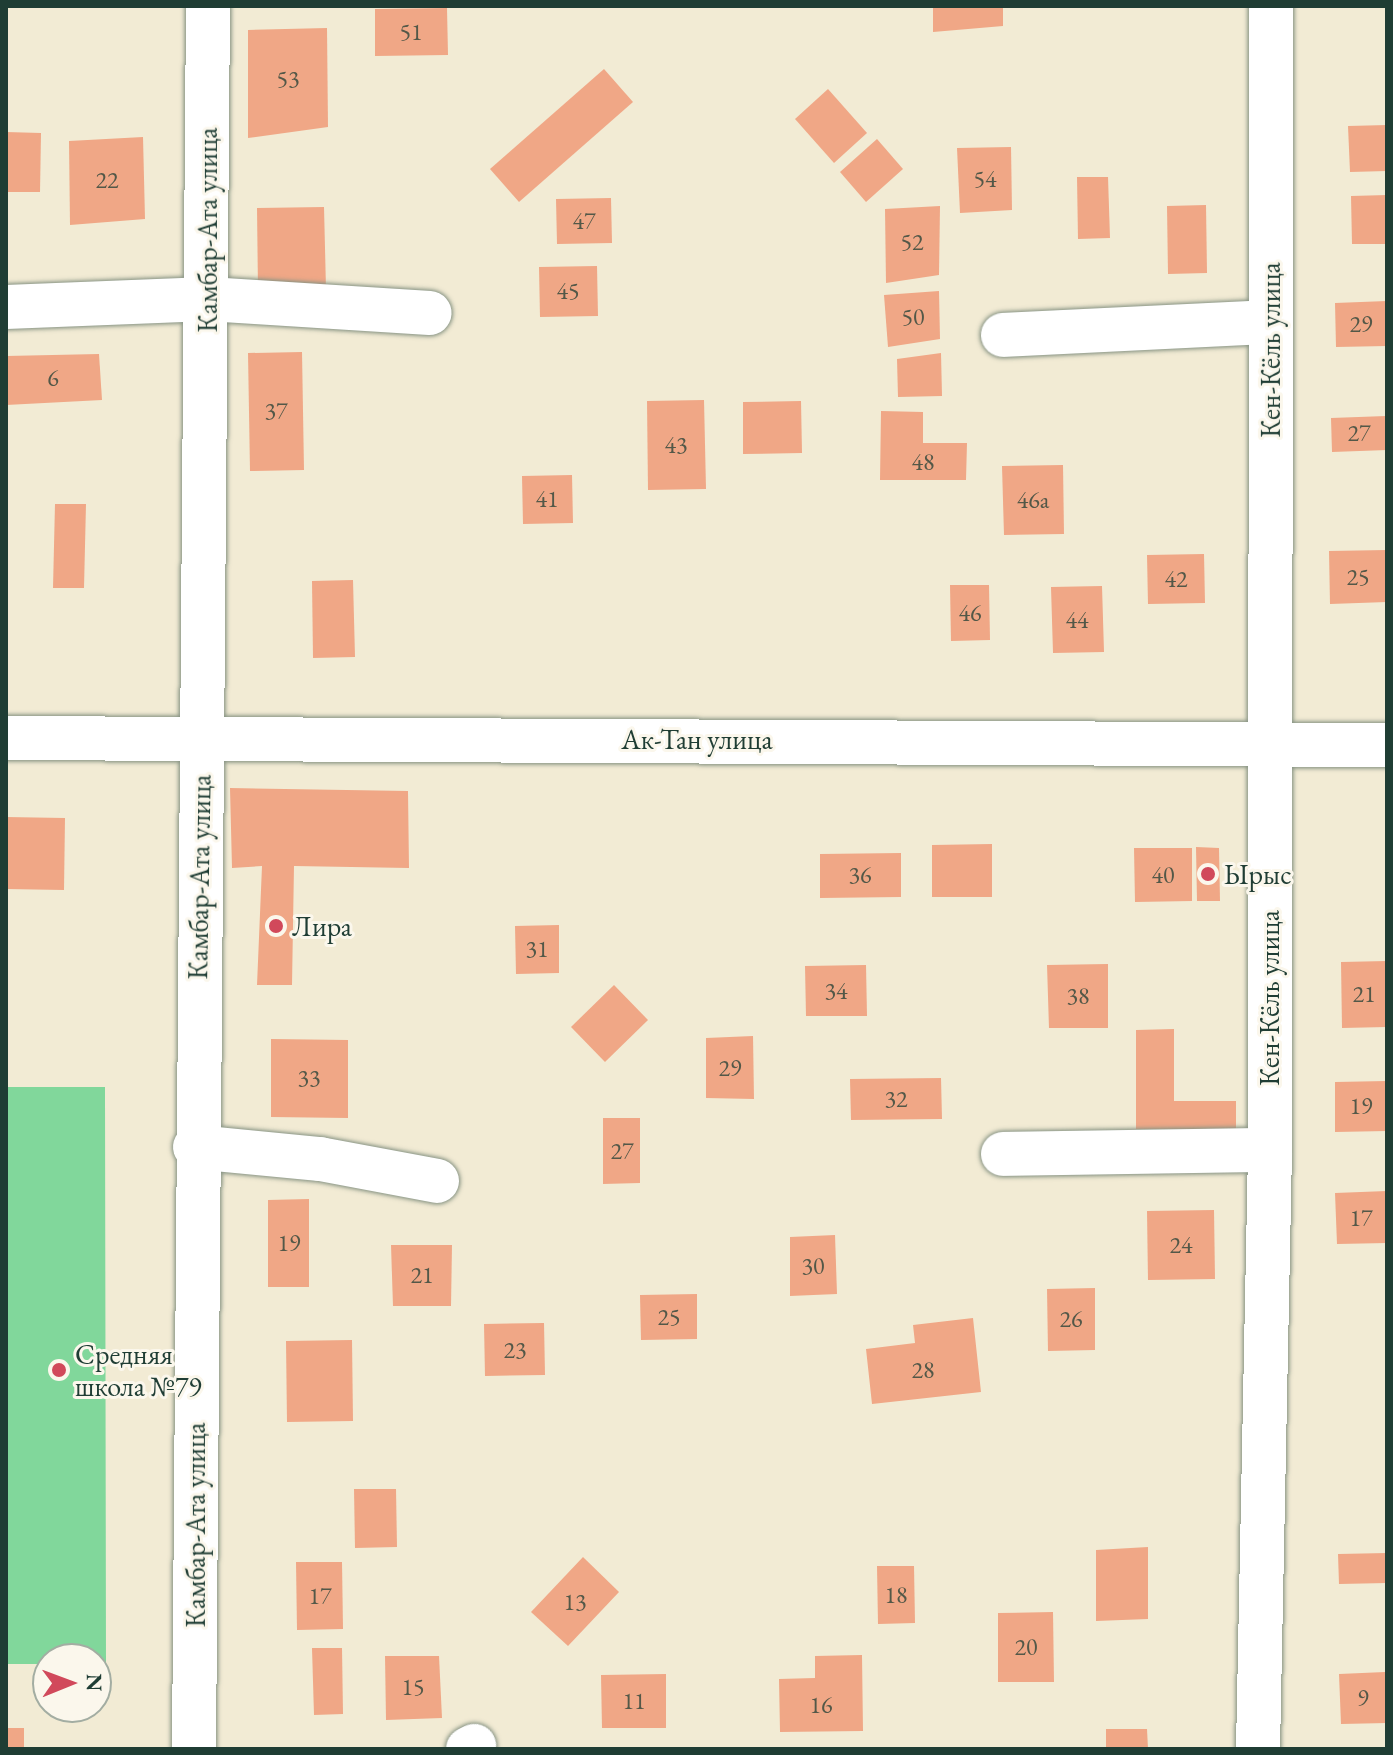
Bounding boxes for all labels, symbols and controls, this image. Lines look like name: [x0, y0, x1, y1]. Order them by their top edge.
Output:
house number: 51: [399, 18, 423, 46]
house number: 53: [276, 65, 300, 93]
street label: Камбар-Ата улица: [190, 127, 224, 333]
house number: 54: [973, 165, 997, 193]
house number: 22: [95, 166, 119, 194]
house number: 47: [572, 207, 596, 235]
house number: 52: [900, 228, 924, 256]
street label: Кен-Кёль улица: [1253, 262, 1287, 438]
house number: 45: [556, 277, 580, 305]
house number: 50: [901, 303, 925, 331]
house number: 29: [1349, 310, 1373, 338]
house number: 6: [47, 364, 59, 392]
house number: 37: [264, 397, 288, 425]
house number: 27: [1347, 419, 1371, 447]
house number: 43: [664, 431, 688, 459]
house number: 48: [911, 448, 935, 476]
house number: 41: [535, 485, 559, 513]
house number: 46а: [1017, 486, 1049, 514]
house number: 25: [1346, 563, 1370, 591]
house number: 42: [1164, 565, 1188, 593]
house number: 46: [958, 599, 982, 627]
house number: 44: [1065, 606, 1089, 634]
street label: Ак-Тан улица: [621, 722, 773, 756]
street label: Камбар-Ата улица: [180, 774, 218, 980]
place label: Ырыс: [1224, 857, 1292, 891]
house number: 36: [848, 861, 872, 889]
house number: 40: [1151, 861, 1175, 889]
marker: Ырыс: [1199, 865, 1217, 883]
place label: Лира: [292, 909, 352, 943]
street label: Кен-Кёль улица: [1252, 910, 1286, 1086]
marker: Лира: [267, 917, 285, 935]
house number: 31: [525, 935, 549, 963]
house number: 34: [824, 977, 848, 1005]
house number: 21: [1352, 980, 1376, 1008]
house number: 38: [1066, 982, 1090, 1010]
house number: 29: [718, 1054, 742, 1082]
house number: 33: [297, 1064, 321, 1092]
house number: 32: [884, 1085, 908, 1113]
house number: 19: [1349, 1092, 1373, 1120]
house number: 27: [610, 1137, 634, 1165]
house number: 17: [1349, 1204, 1373, 1232]
house number: 19: [277, 1229, 301, 1257]
house number: 24: [1169, 1231, 1193, 1259]
house number: 30: [801, 1252, 825, 1280]
house number: 21: [410, 1261, 434, 1289]
house number: 25: [657, 1303, 681, 1331]
house number: 26: [1059, 1305, 1083, 1333]
house number: 23: [503, 1336, 527, 1364]
place label: Средняя школа №79: [75, 1337, 202, 1403]
house number: 28: [911, 1356, 935, 1384]
marker: Средняя школа №79: [50, 1361, 68, 1379]
street label: Камбар-Ата улица: [178, 1422, 212, 1628]
house number: 18: [884, 1581, 908, 1609]
house number: 17: [308, 1582, 332, 1610]
house number: 13: [563, 1588, 587, 1616]
house number: 20: [1014, 1633, 1038, 1661]
north arrow: [32, 1643, 112, 1723]
text: N: [80, 1673, 109, 1692]
house number: 15: [401, 1673, 425, 1701]
house number: 9: [1357, 1684, 1369, 1712]
house number: 11: [622, 1687, 646, 1715]
house number: 16: [809, 1691, 833, 1719]

